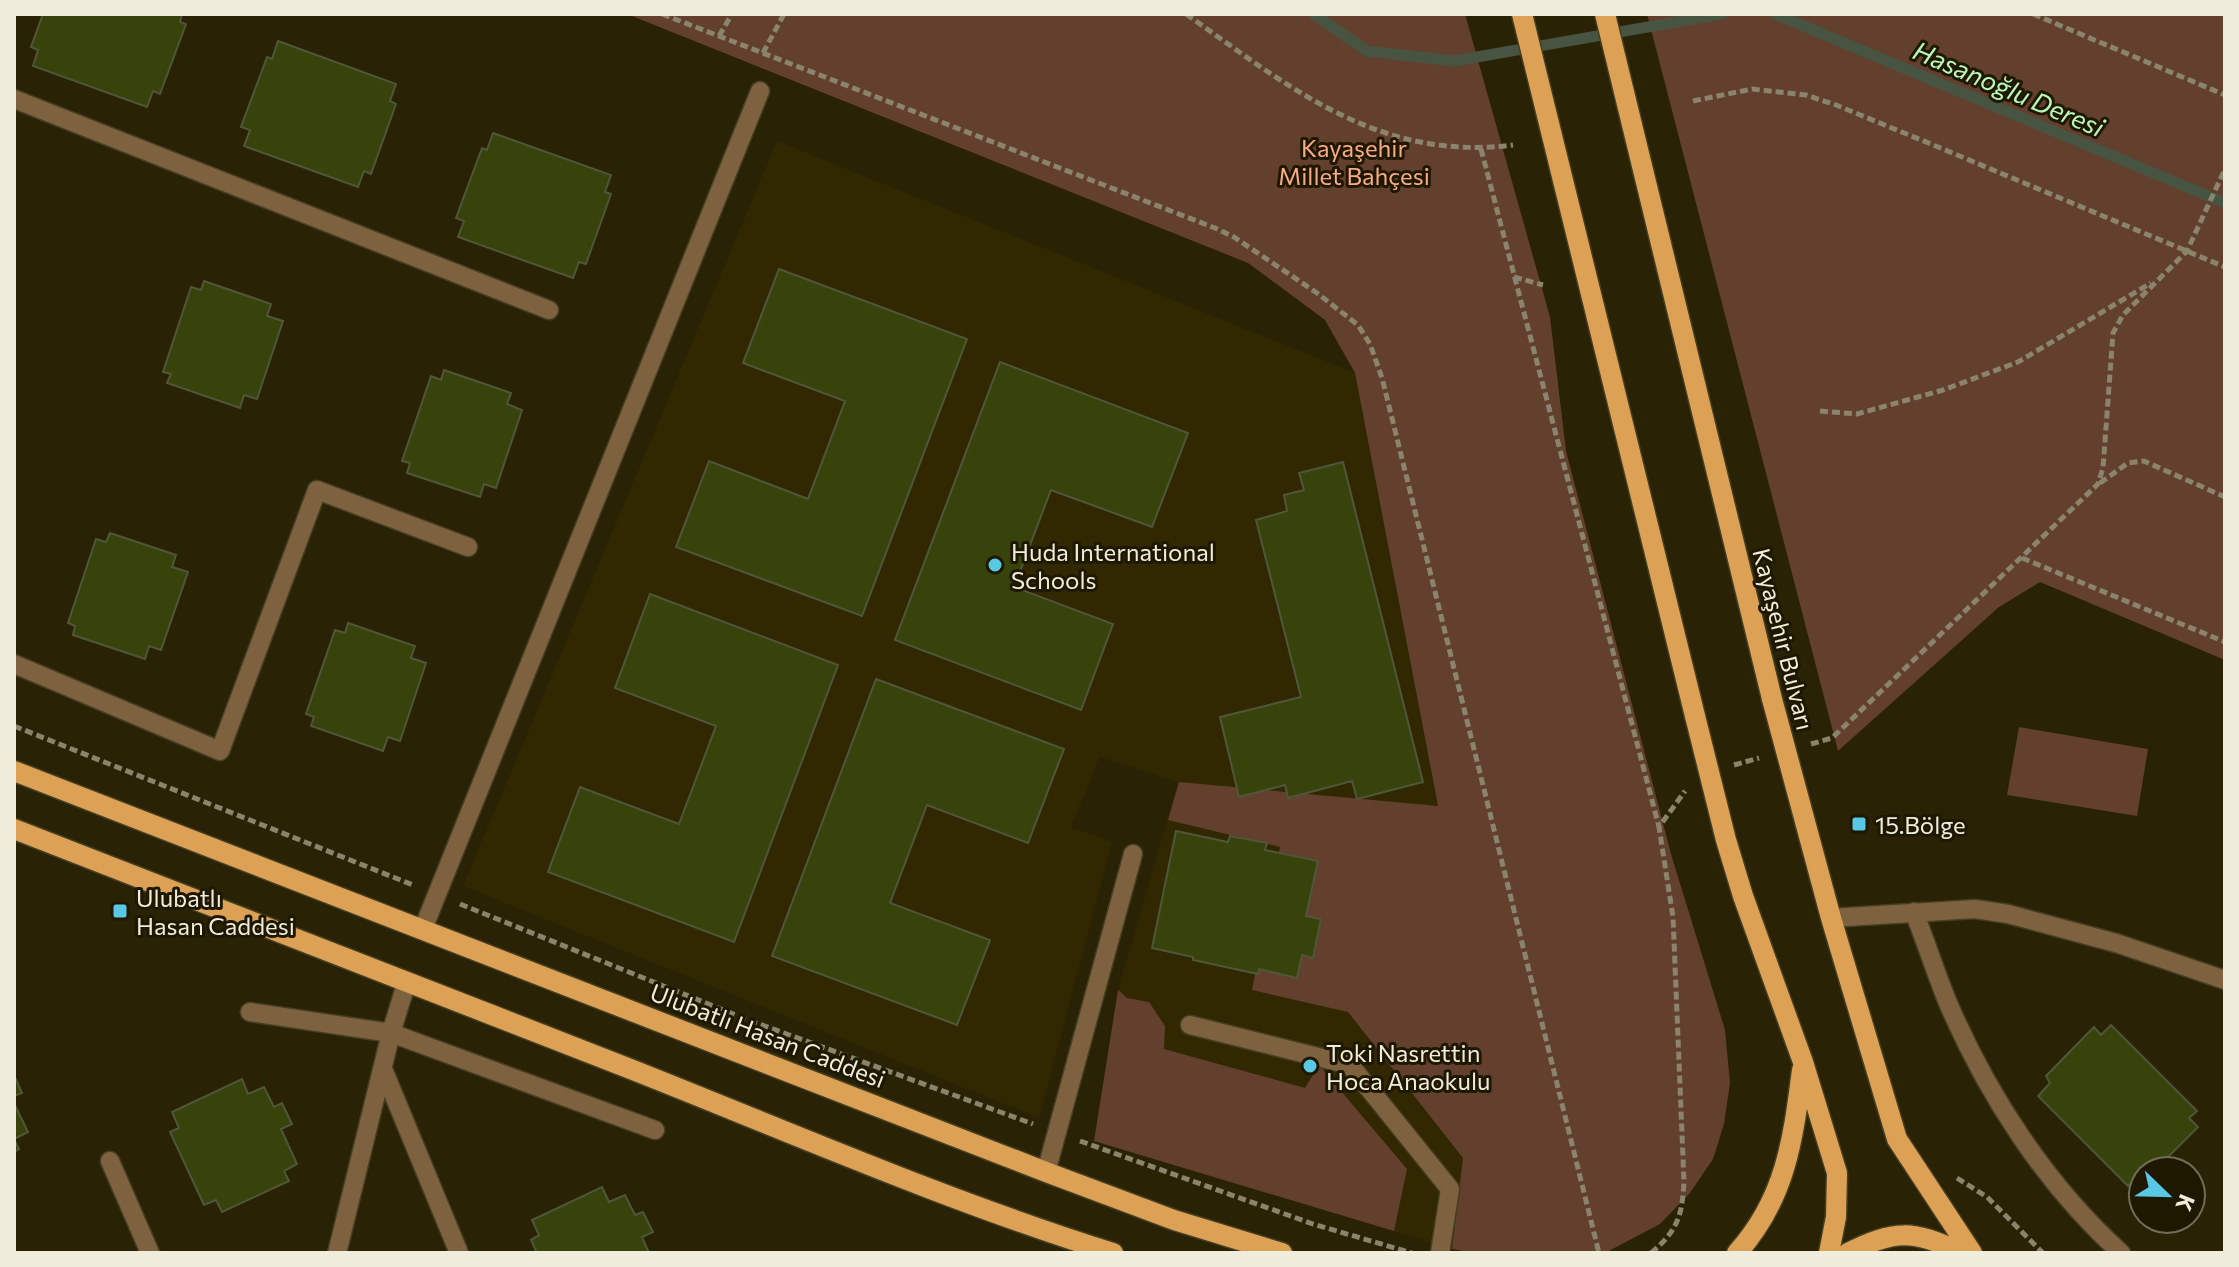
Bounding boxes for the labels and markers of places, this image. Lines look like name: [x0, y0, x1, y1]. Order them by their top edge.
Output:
place label: Huda International Schools: [1011, 537, 1215, 594]
marker: Huda International Schools: [986, 556, 1004, 574]
place label: 15.Bölge: [1875, 810, 1966, 839]
marker: 15.Bölge: [1850, 815, 1868, 833]
place label: Ulubatlı Hasan Caddesi: [136, 883, 295, 940]
marker: Ulubatlı Hasan Caddesi: [111, 902, 129, 920]
place label: Toki Nasrettin Hoca Anaokulu: [1326, 1038, 1490, 1095]
marker: Toki Nasrettin Hoca Anaokulu: [1301, 1057, 1319, 1075]

